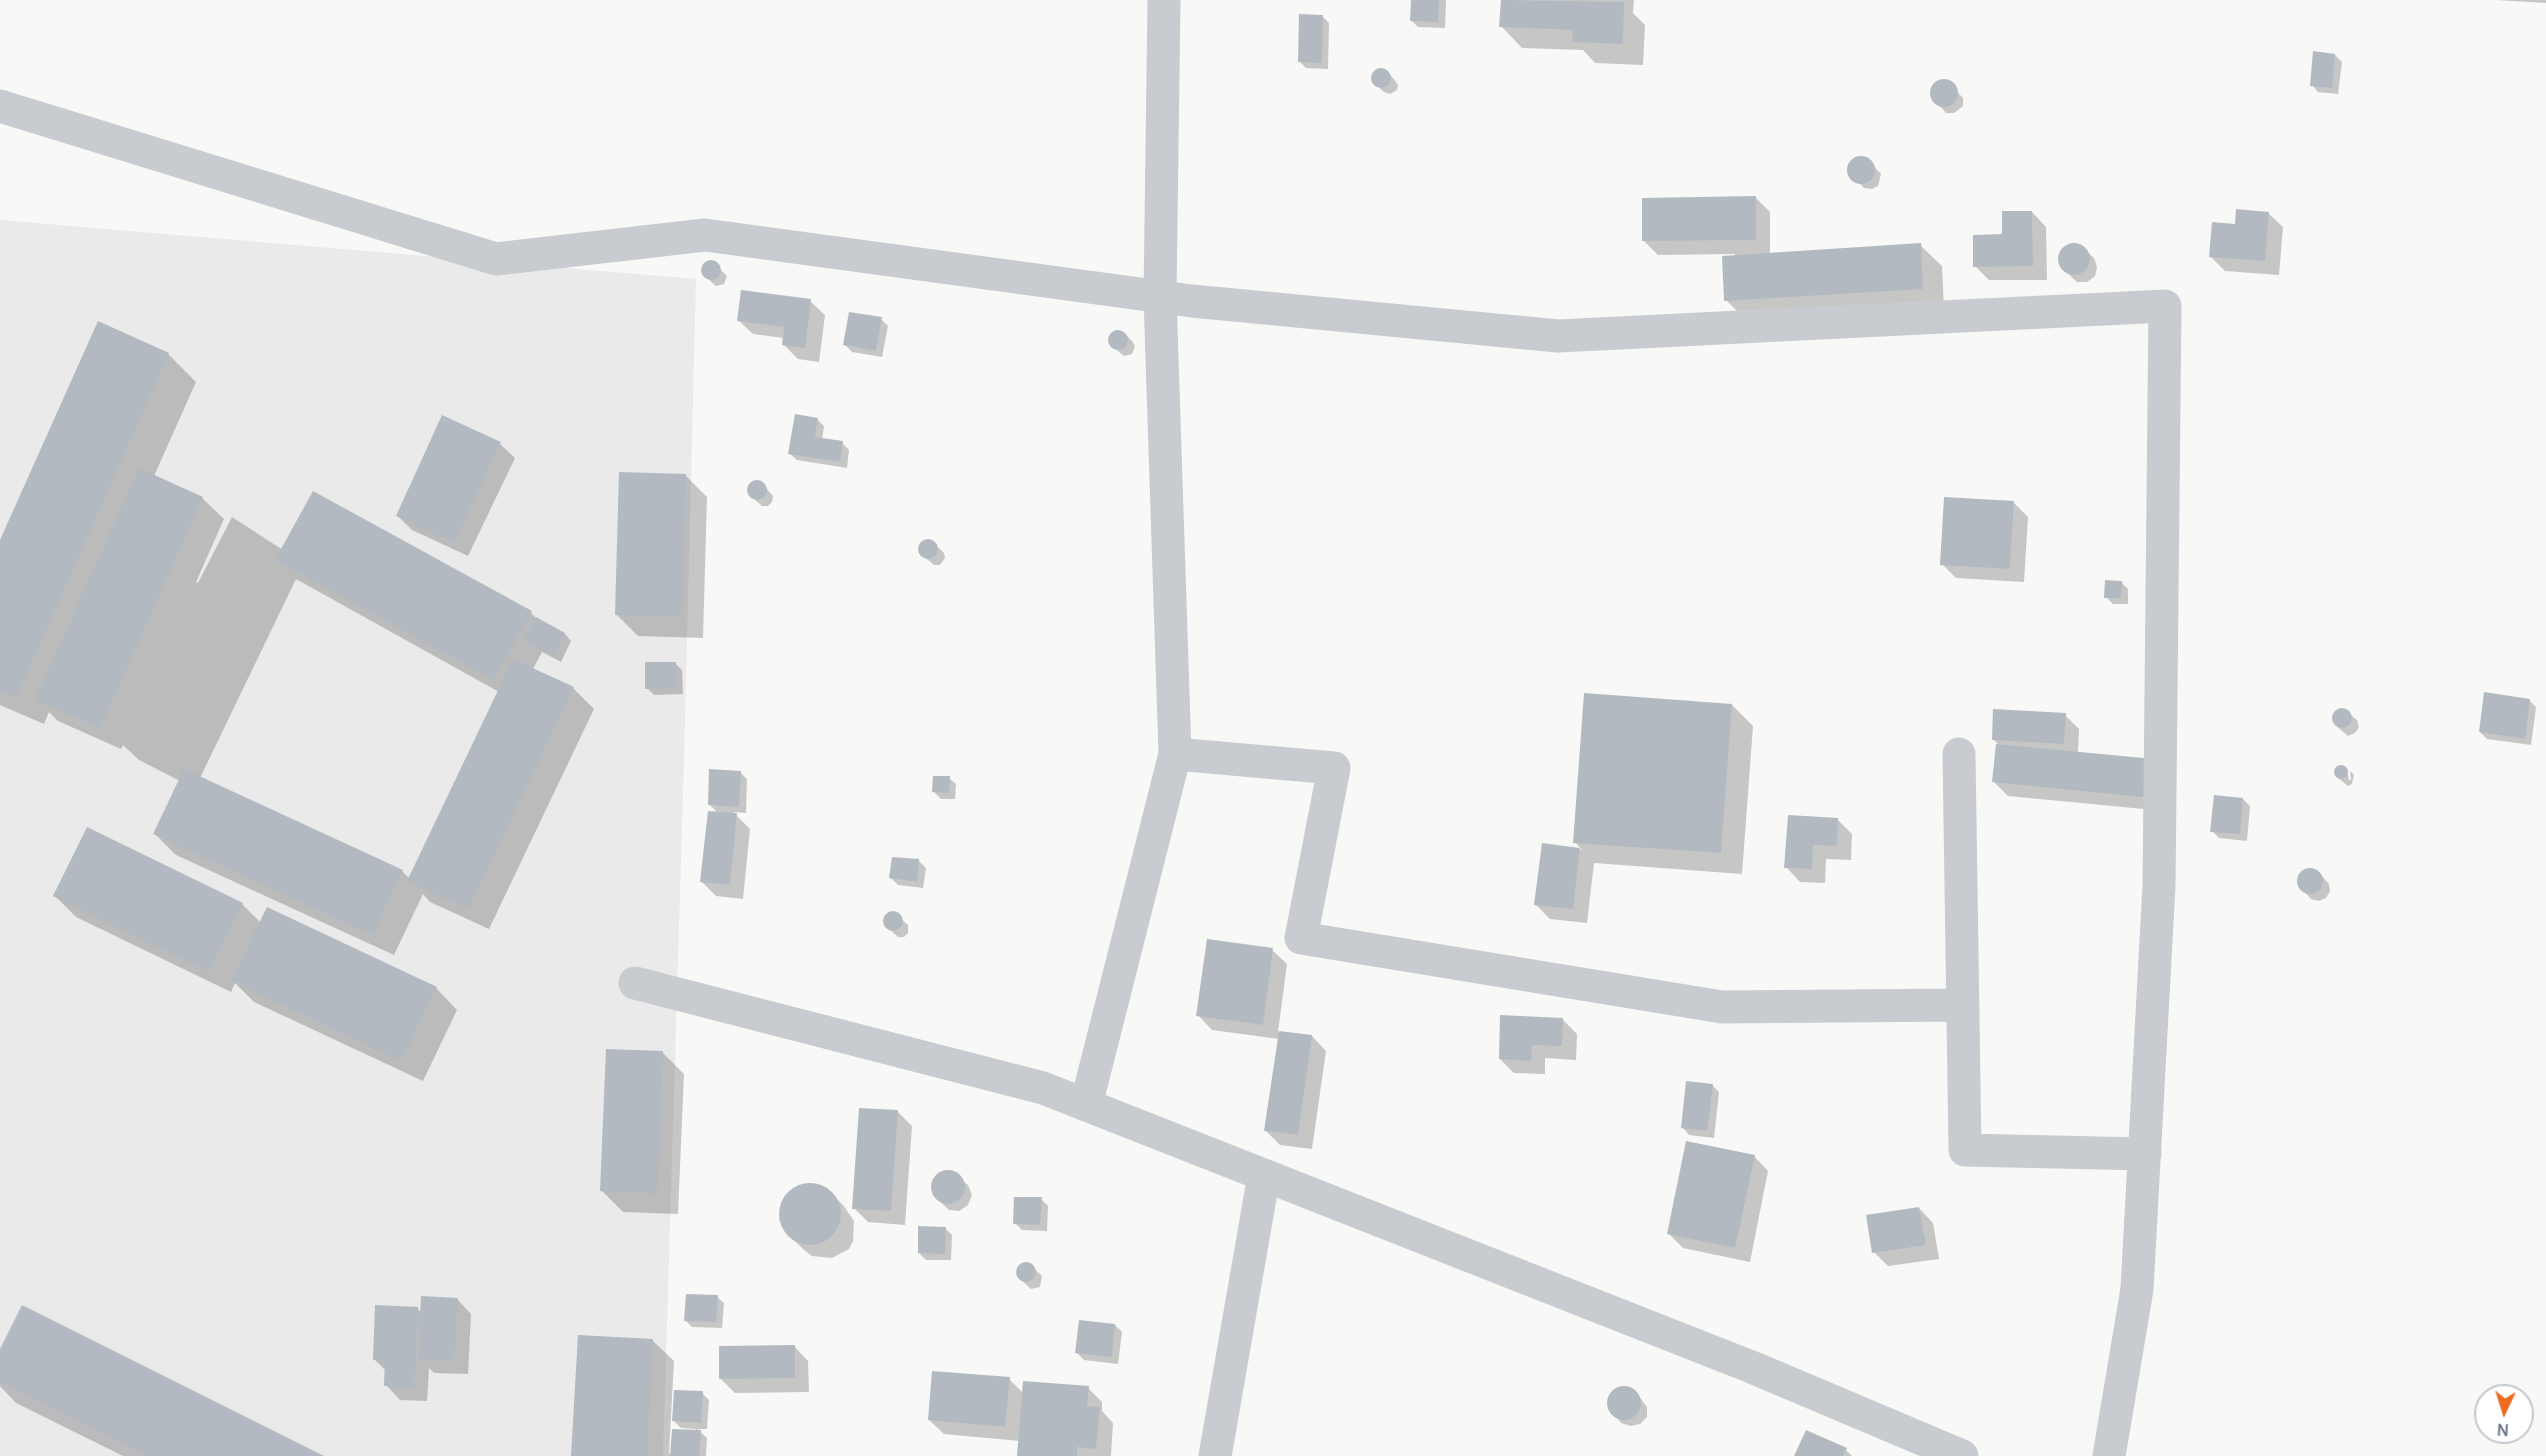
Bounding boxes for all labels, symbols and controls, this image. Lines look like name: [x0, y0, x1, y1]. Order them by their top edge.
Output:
north arrow: [2474, 1384, 2534, 1444]
text: N: [2496, 1419, 2509, 1441]

